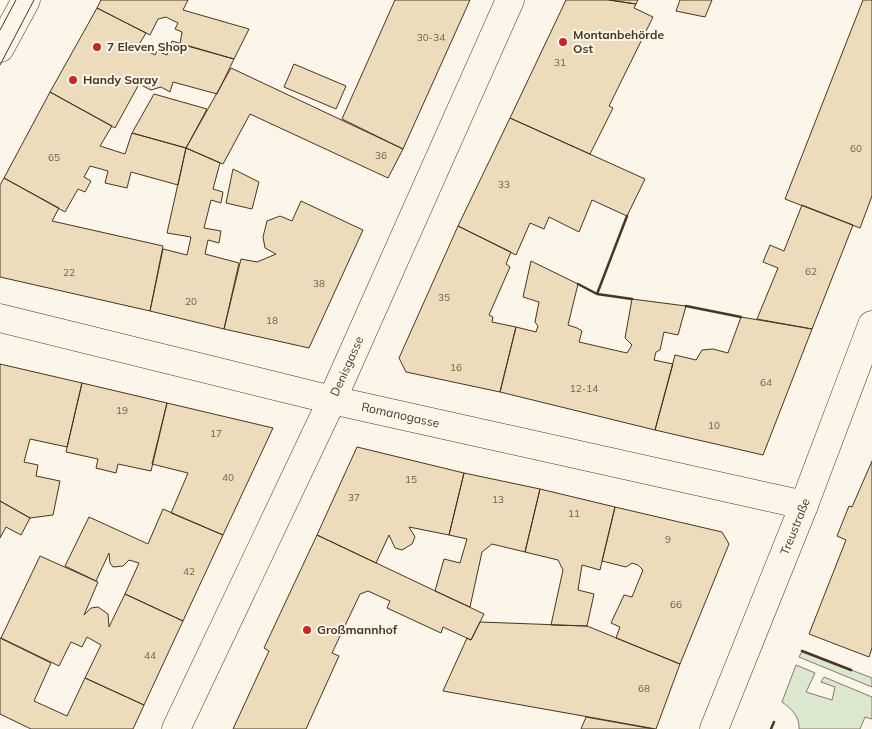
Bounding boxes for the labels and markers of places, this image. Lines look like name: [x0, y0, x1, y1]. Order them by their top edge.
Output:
place label: Montanbehörde Ost: [573, 27, 664, 56]
marker: Montanbehörde Ost: [557, 36, 569, 48]
place label: 7 Eleven Shop: [107, 39, 187, 54]
marker: 7 Eleven Shop: [91, 41, 103, 53]
place label: Handy Saray: [83, 72, 158, 87]
marker: Handy Saray: [67, 74, 79, 86]
place label: Großmannhof: [317, 622, 398, 637]
marker: Großmannhof: [301, 624, 313, 636]

